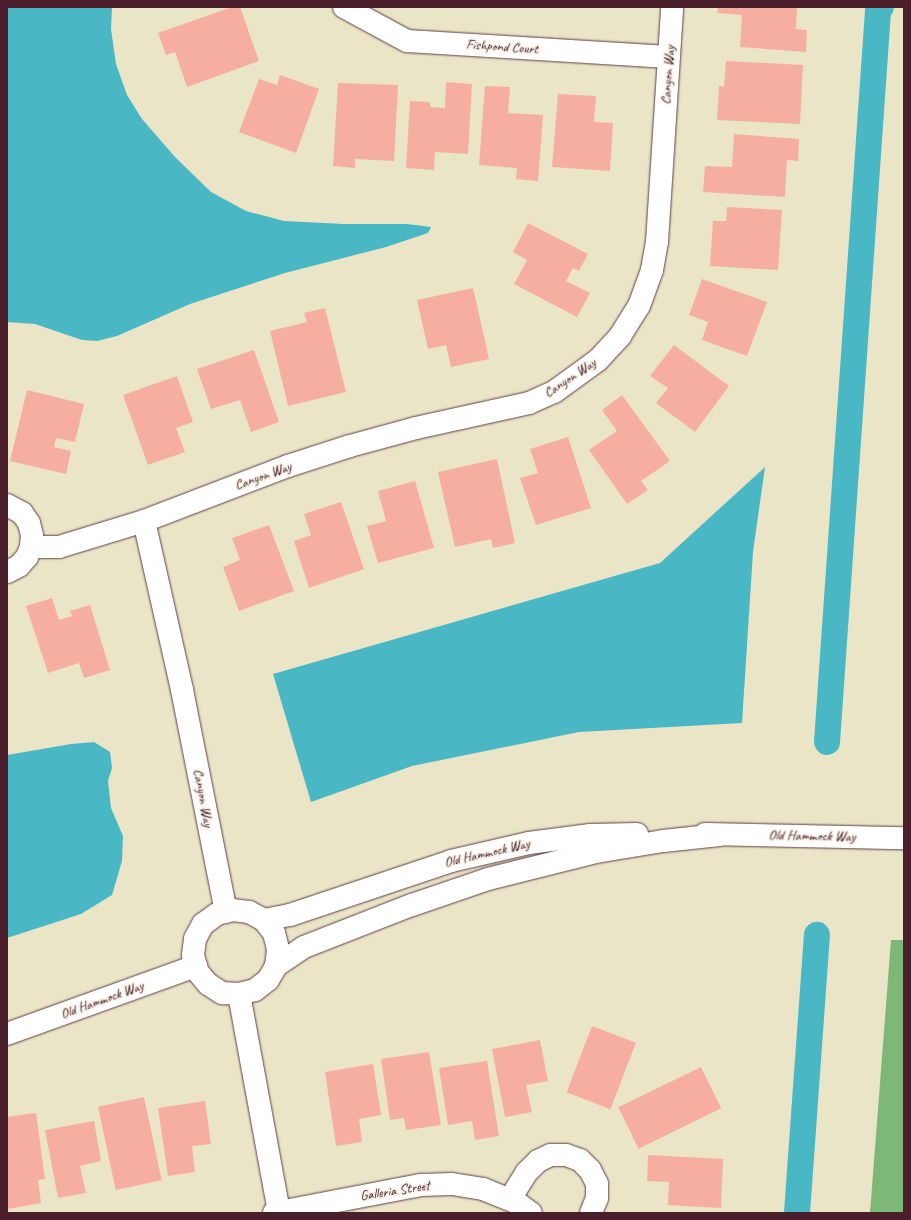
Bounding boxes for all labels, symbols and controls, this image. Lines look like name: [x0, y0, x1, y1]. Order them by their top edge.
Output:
street label: Fishpond Court: [465, 36, 539, 58]
street label: Canyon Way: [658, 45, 678, 105]
street label: Canyon Way: [541, 355, 599, 401]
street label: Canyon Way: [232, 458, 294, 494]
street label: Canyon Way: [189, 767, 217, 829]
street label: Old Hammock Way: [768, 827, 856, 845]
street label: Old Hammock Way: [442, 835, 532, 871]
street label: Old Hammock Way: [58, 977, 146, 1023]
street label: Galleria Street: [359, 1177, 431, 1205]

